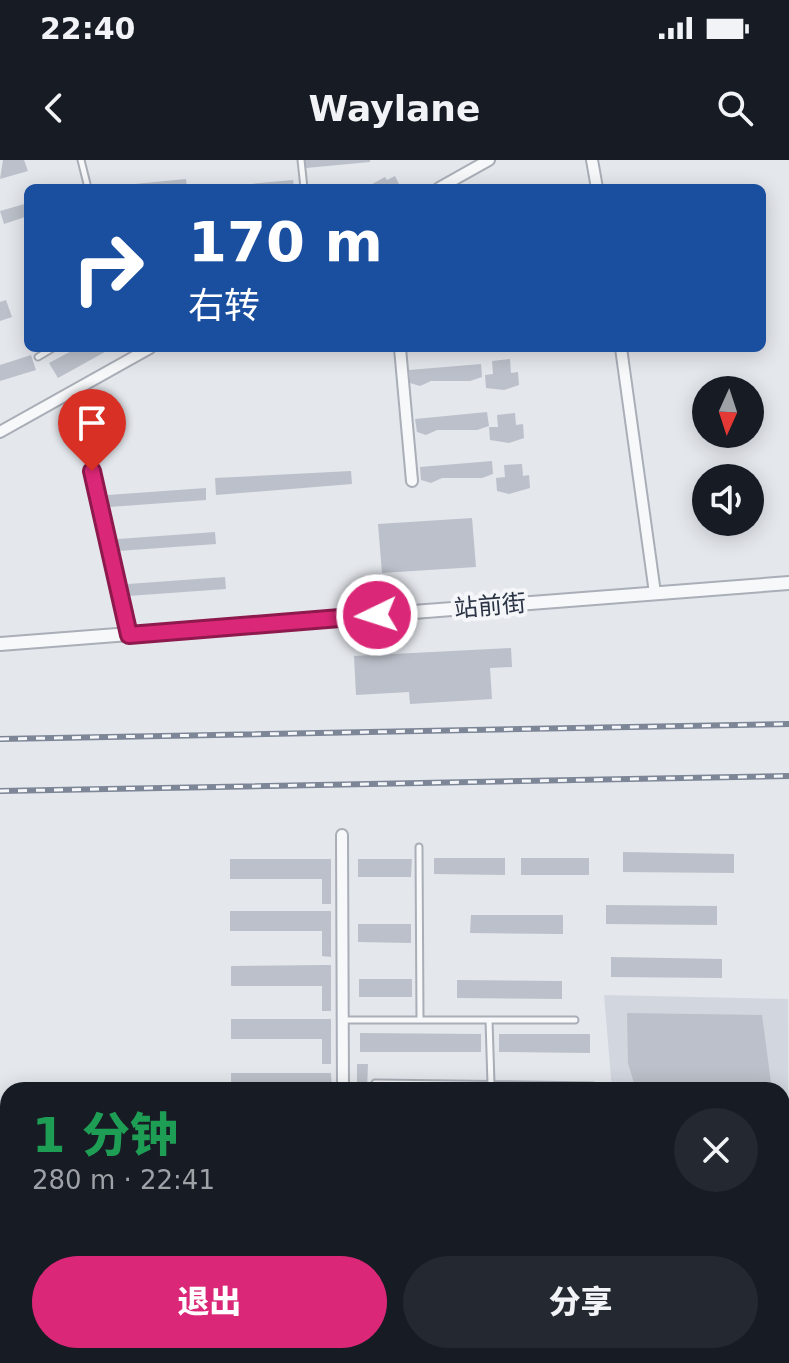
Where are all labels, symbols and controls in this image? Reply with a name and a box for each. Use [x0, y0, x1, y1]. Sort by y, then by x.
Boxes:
text: 22:40 [40, 11, 136, 46]
icon: back [32, 86, 76, 130]
icon: search [713, 86, 757, 130]
text: Waylane [309, 88, 480, 129]
text: 170 m [188, 209, 383, 274]
icon: right [56, 216, 160, 320]
text: 右转 [188, 285, 260, 326]
north arrow [692, 376, 764, 448]
map controls [692, 376, 764, 536]
pin [58, 389, 126, 471]
icon: arrive [70, 401, 114, 445]
button: sound [692, 464, 764, 536]
position arrow [335, 573, 419, 657]
street label: 站前街 [453, 589, 527, 623]
text: 1 分钟 [32, 1107, 178, 1163]
button: close [674, 1108, 758, 1192]
text: 280 m · 22:41 [32, 1165, 215, 1195]
button: 退出 [32, 1256, 387, 1348]
button: 分享 [403, 1256, 758, 1348]

